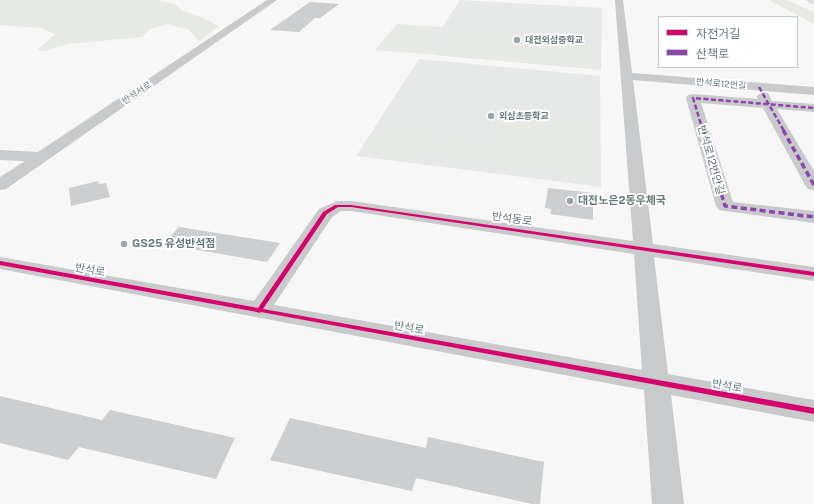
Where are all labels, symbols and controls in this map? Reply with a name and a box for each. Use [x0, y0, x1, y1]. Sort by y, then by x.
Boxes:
legend [658, 16, 798, 68]
text: 자전거길 [696, 27, 740, 41]
marker: 대전외삼중학교 [512, 35, 522, 45]
place label: 대전외삼중학교 [525, 35, 583, 45]
text: 산책로 [696, 47, 729, 61]
street label: 반석로12번길 [695, 76, 747, 92]
street label: 반석서로 [120, 79, 154, 107]
marker: 외삼초등학교 [486, 111, 496, 121]
place label: 외삼초등학교 [499, 111, 549, 121]
street label: 반석로12번안길 [695, 124, 727, 196]
place label: 대전노은2동우체국 [578, 194, 666, 208]
marker: 대전노은2동우체국 [565, 196, 575, 206]
street label: 반석동로 [491, 210, 533, 228]
place label: GS25 유성반석점 [132, 237, 215, 251]
marker: GS25 유성반석점 [119, 239, 129, 249]
street label: 반석로 [74, 261, 106, 279]
street label: 반석로 [393, 319, 425, 337]
street label: 반석로 [711, 377, 743, 395]

